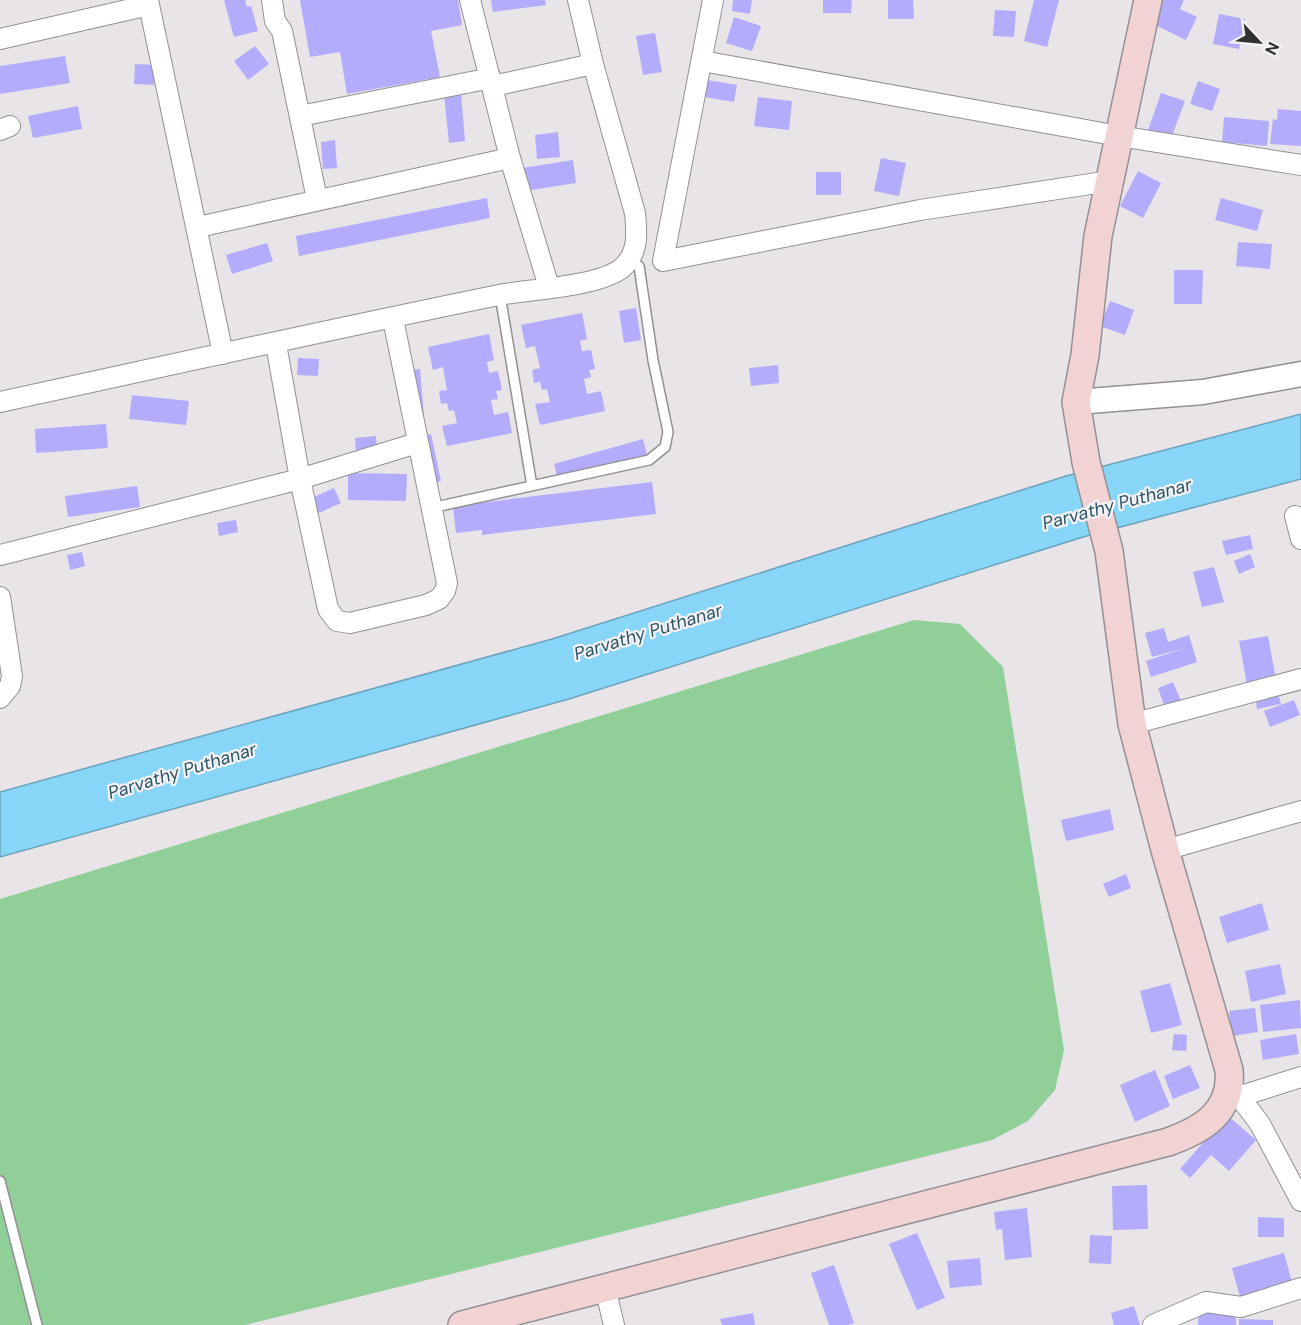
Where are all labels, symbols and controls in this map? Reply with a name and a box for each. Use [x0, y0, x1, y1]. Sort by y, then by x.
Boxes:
north arrow [1229, 12, 1289, 72]
text: N [1260, 39, 1284, 58]
water label: Parvathy Puthanar [1040, 472, 1196, 535]
water label: Parvathy Puthanar [571, 598, 726, 666]
water label: Parvathy Puthanar [105, 737, 260, 805]

